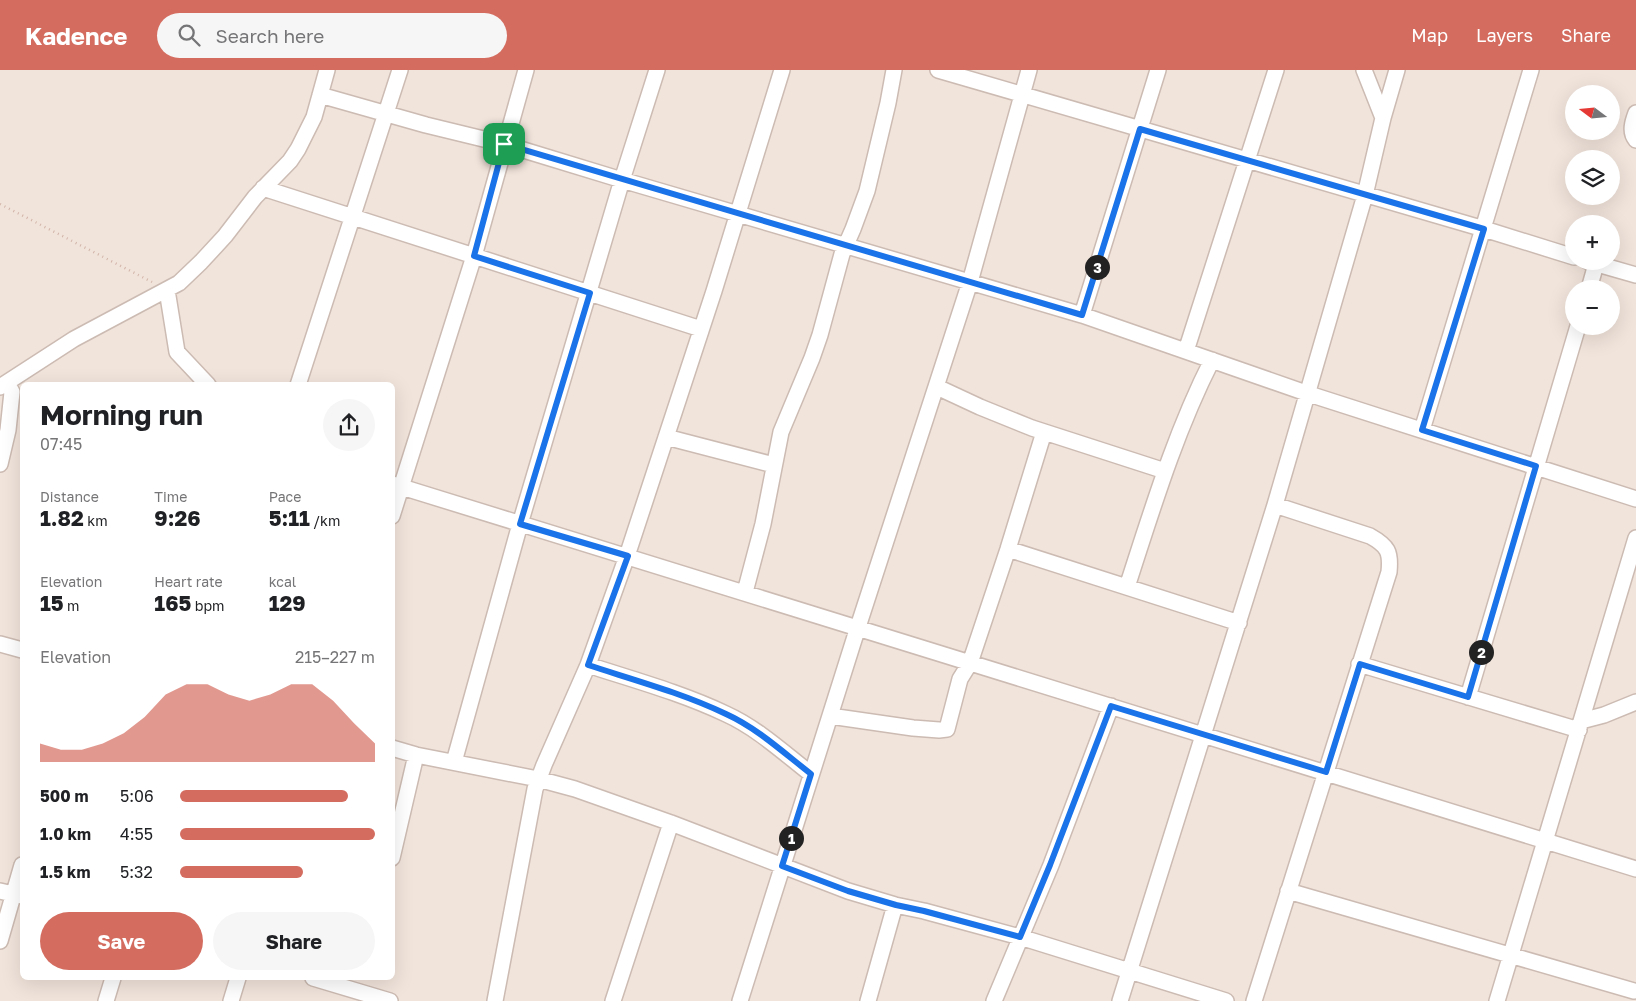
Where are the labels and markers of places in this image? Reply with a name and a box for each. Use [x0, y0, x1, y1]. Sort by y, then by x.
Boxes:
pin [483, 123, 525, 165]
pin: 3 [1084, 254, 1110, 280]
pin: 2 [1468, 640, 1494, 664]
pin: 1 [778, 826, 804, 850]

